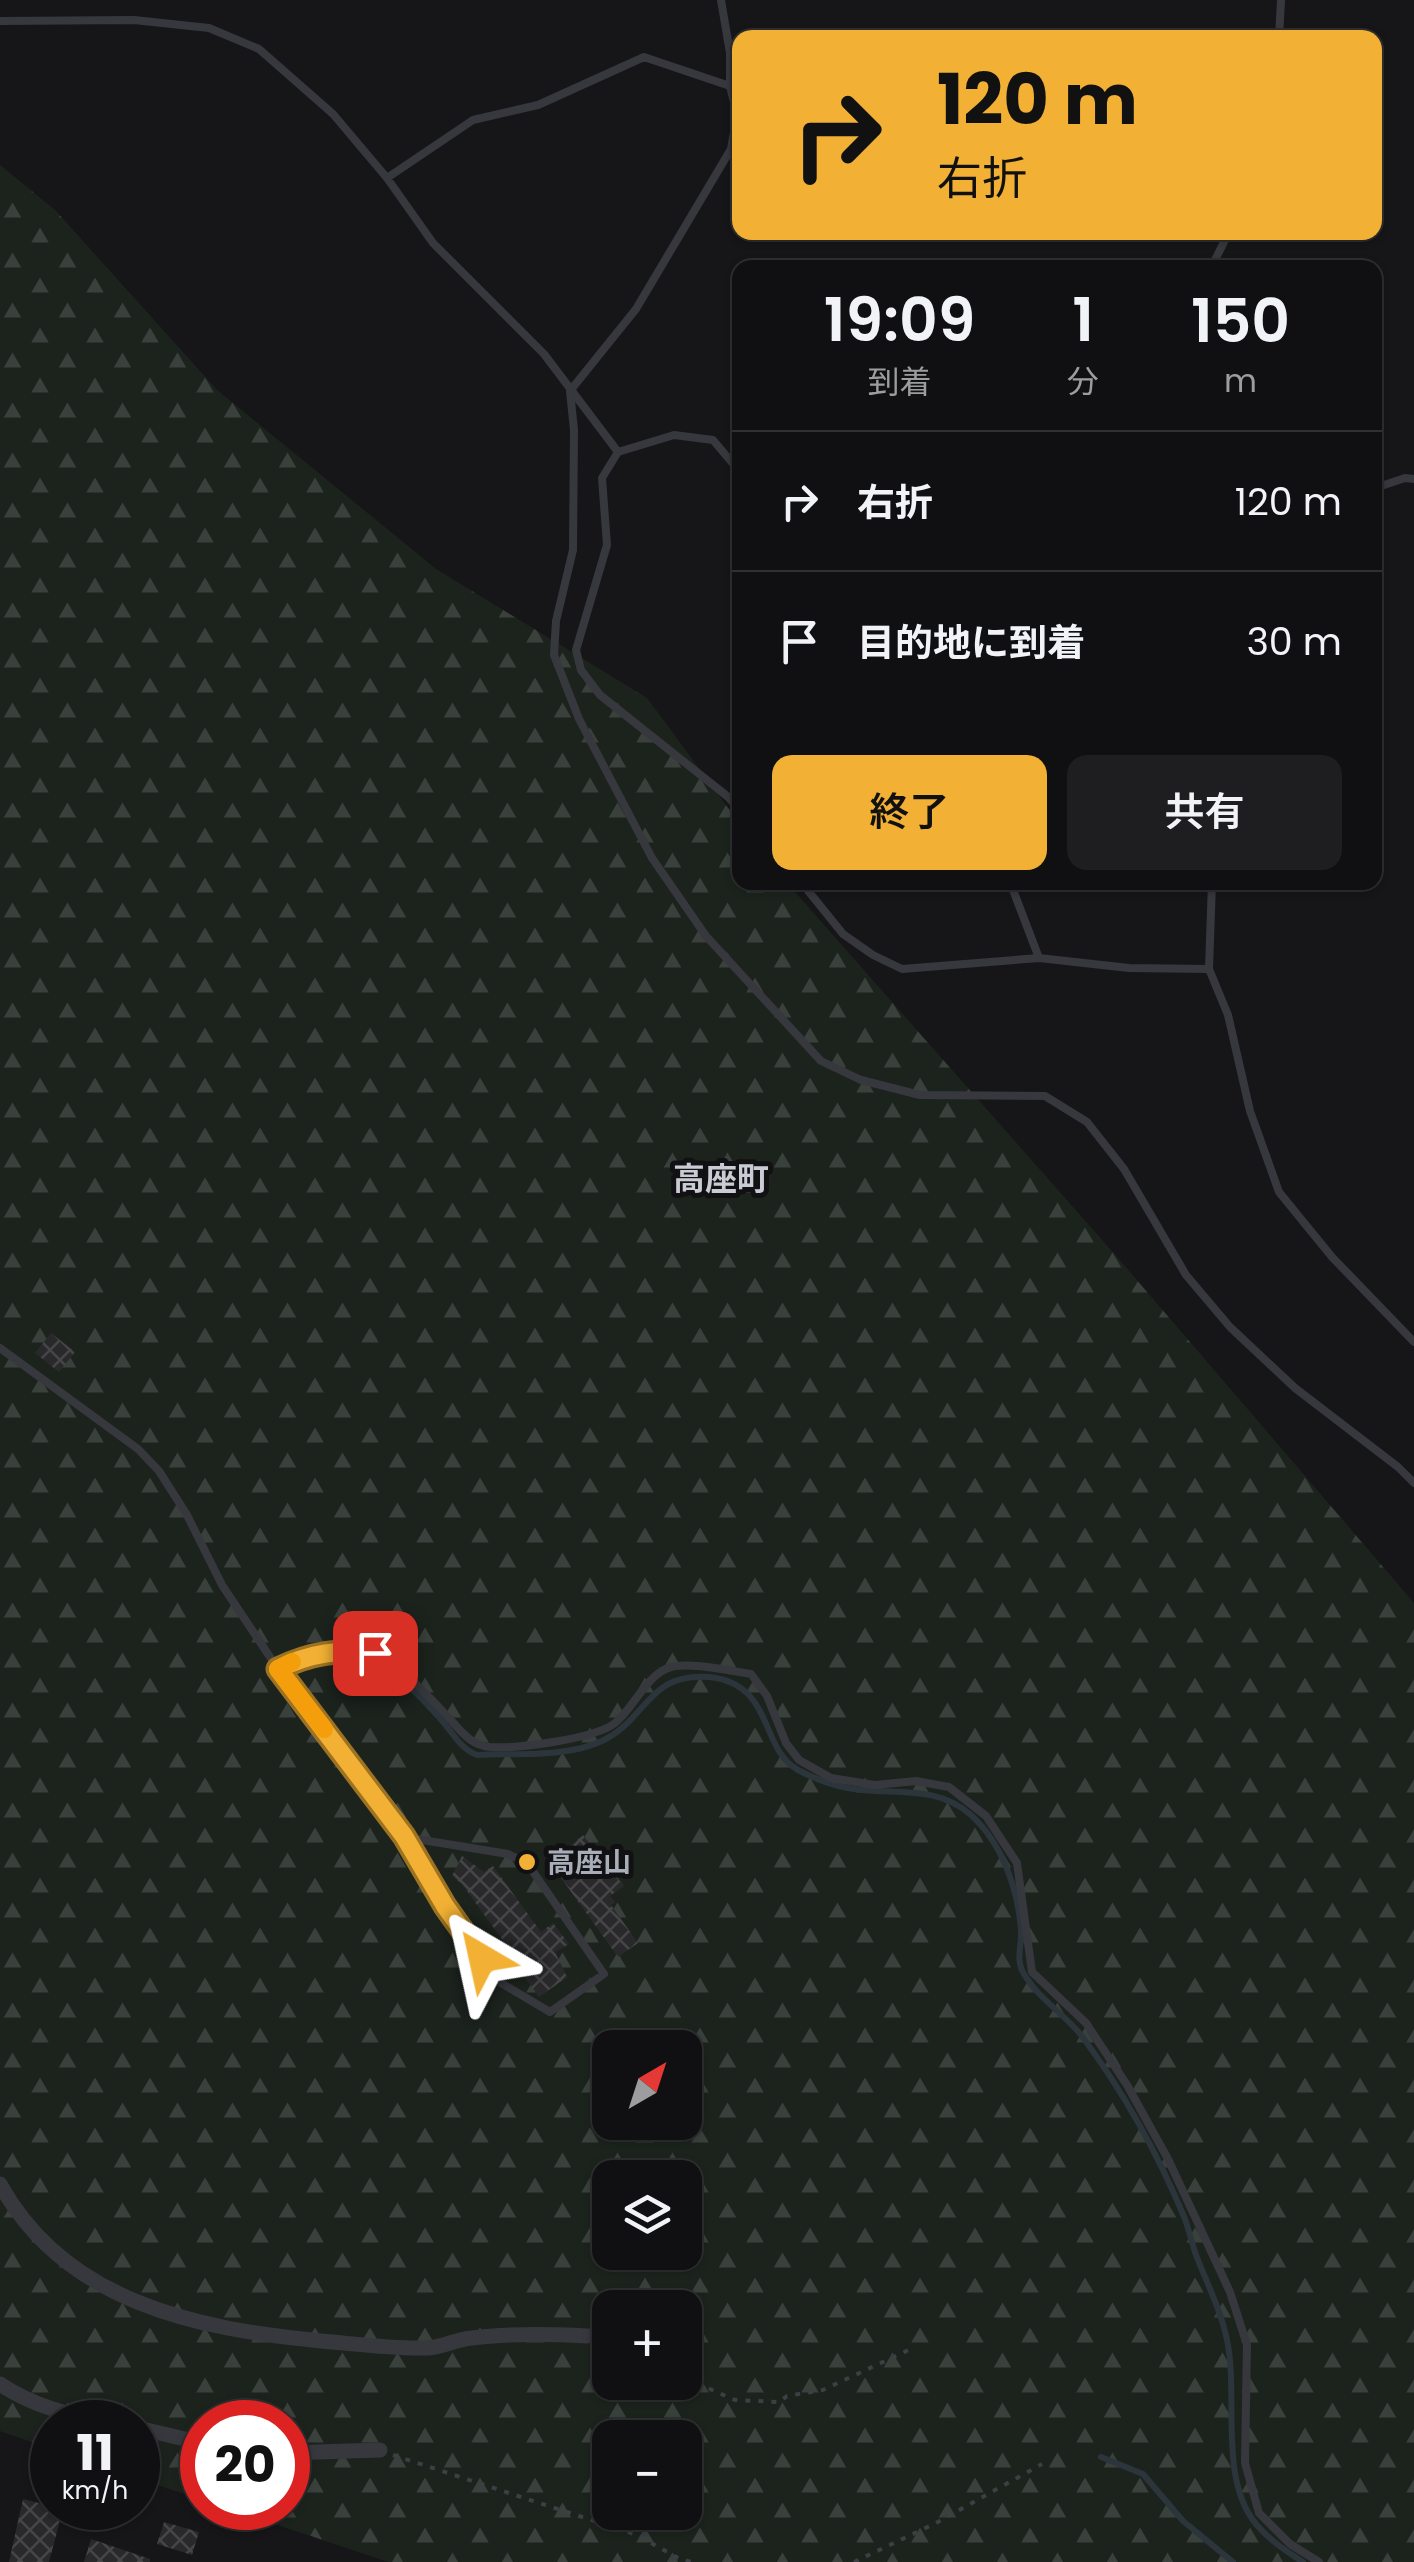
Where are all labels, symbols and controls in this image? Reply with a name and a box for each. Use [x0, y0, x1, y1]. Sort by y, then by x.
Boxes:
text: 120 m [937, 50, 1138, 149]
icon: right [772, 70, 902, 200]
text: 右折 [937, 147, 1027, 210]
text: 19:09 [824, 278, 975, 362]
text: 1 [1072, 278, 1094, 362]
text: 150 [1191, 279, 1290, 363]
text: m [1224, 358, 1257, 403]
text: 到着 [868, 359, 932, 404]
text: 分 [1067, 359, 1099, 404]
icon: right [772, 474, 827, 529]
text: 120 m [1235, 475, 1342, 528]
text: 右折 [857, 476, 933, 529]
icon: arrive [772, 614, 827, 669]
text: 30 m [1246, 615, 1342, 668]
text: 目的地に到着 [857, 616, 1085, 669]
button: 終了 [772, 755, 1047, 870]
button: 共有 [1067, 755, 1342, 870]
district label: 高座町 [673, 1156, 769, 1201]
pin [333, 1611, 418, 1696]
icon: arrive [348, 1626, 403, 1681]
place label: 高座山 [547, 1843, 631, 1882]
marker: 高座山 [516, 1851, 538, 1873]
position arrow [430, 1906, 534, 2010]
north arrow [592, 2030, 702, 2140]
map controls [592, 2030, 702, 2530]
button: layers [592, 2160, 702, 2270]
button: + [592, 2290, 702, 2400]
speed limit sign: 20 [180, 2400, 310, 2530]
text: 11 [76, 2417, 114, 2488]
button: − [592, 2420, 702, 2530]
text: km/h [62, 2473, 128, 2508]

